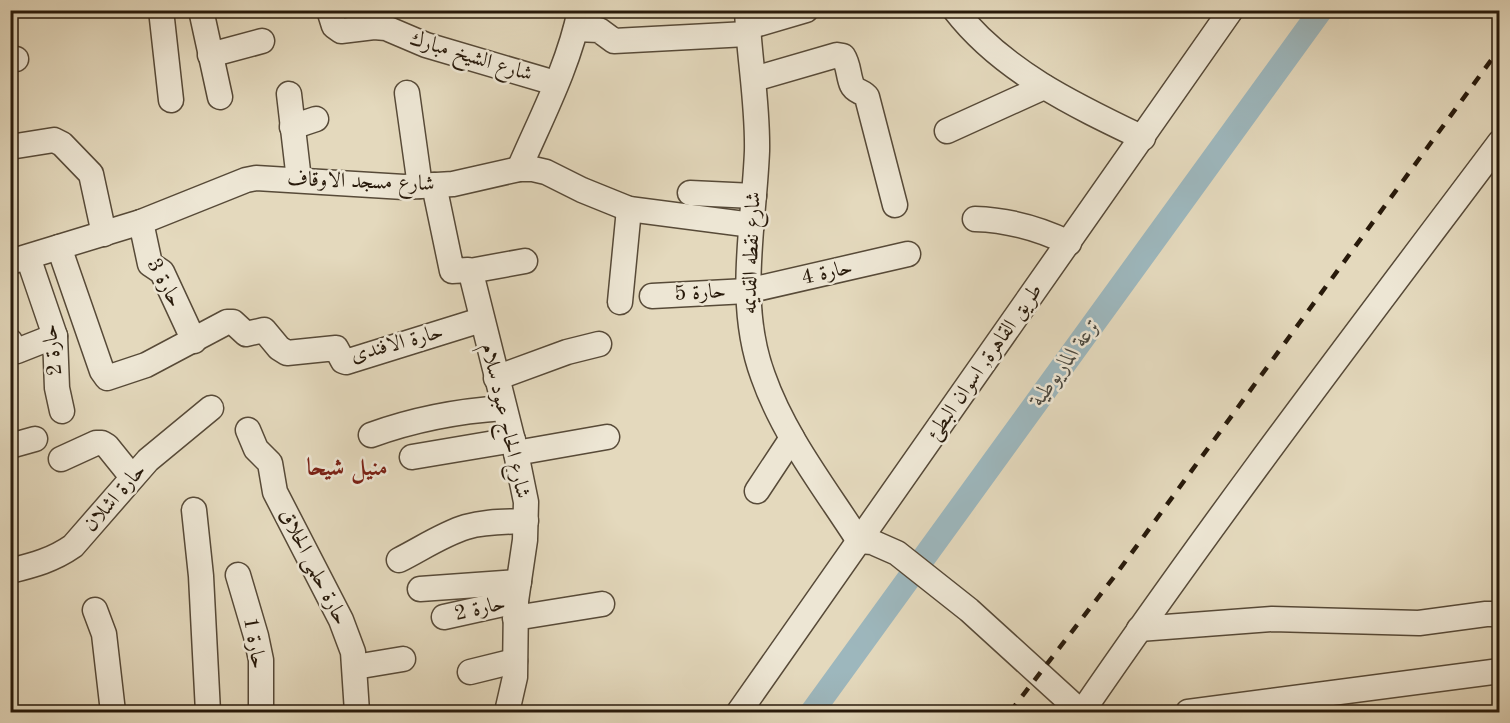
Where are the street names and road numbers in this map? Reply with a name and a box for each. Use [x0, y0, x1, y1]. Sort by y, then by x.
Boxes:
street label: شارع الشيخ مبارك [405, 27, 535, 92]
street label: شارع مسجد الاوقاف [287, 169, 435, 201]
street label: شارع نقطه القديمه [739, 191, 771, 315]
street label: حارة 3 [142, 255, 186, 311]
street label: حارة 4 [799, 257, 855, 289]
street label: طريق القاهرة, اسوان البطئ [923, 280, 1048, 445]
street label: حارة 5 [674, 281, 726, 305]
street label: حارة الافندى [348, 322, 446, 366]
street label: حارة 2 [39, 323, 67, 377]
street label: شارع الحاج عبود سلام [470, 341, 533, 502]
street label: حارة اشلان [80, 460, 150, 536]
street label: حارة حلمى الحلاق [273, 506, 351, 629]
street label: حارة 2 [452, 593, 508, 625]
street label: حارة 1 [239, 616, 269, 670]

